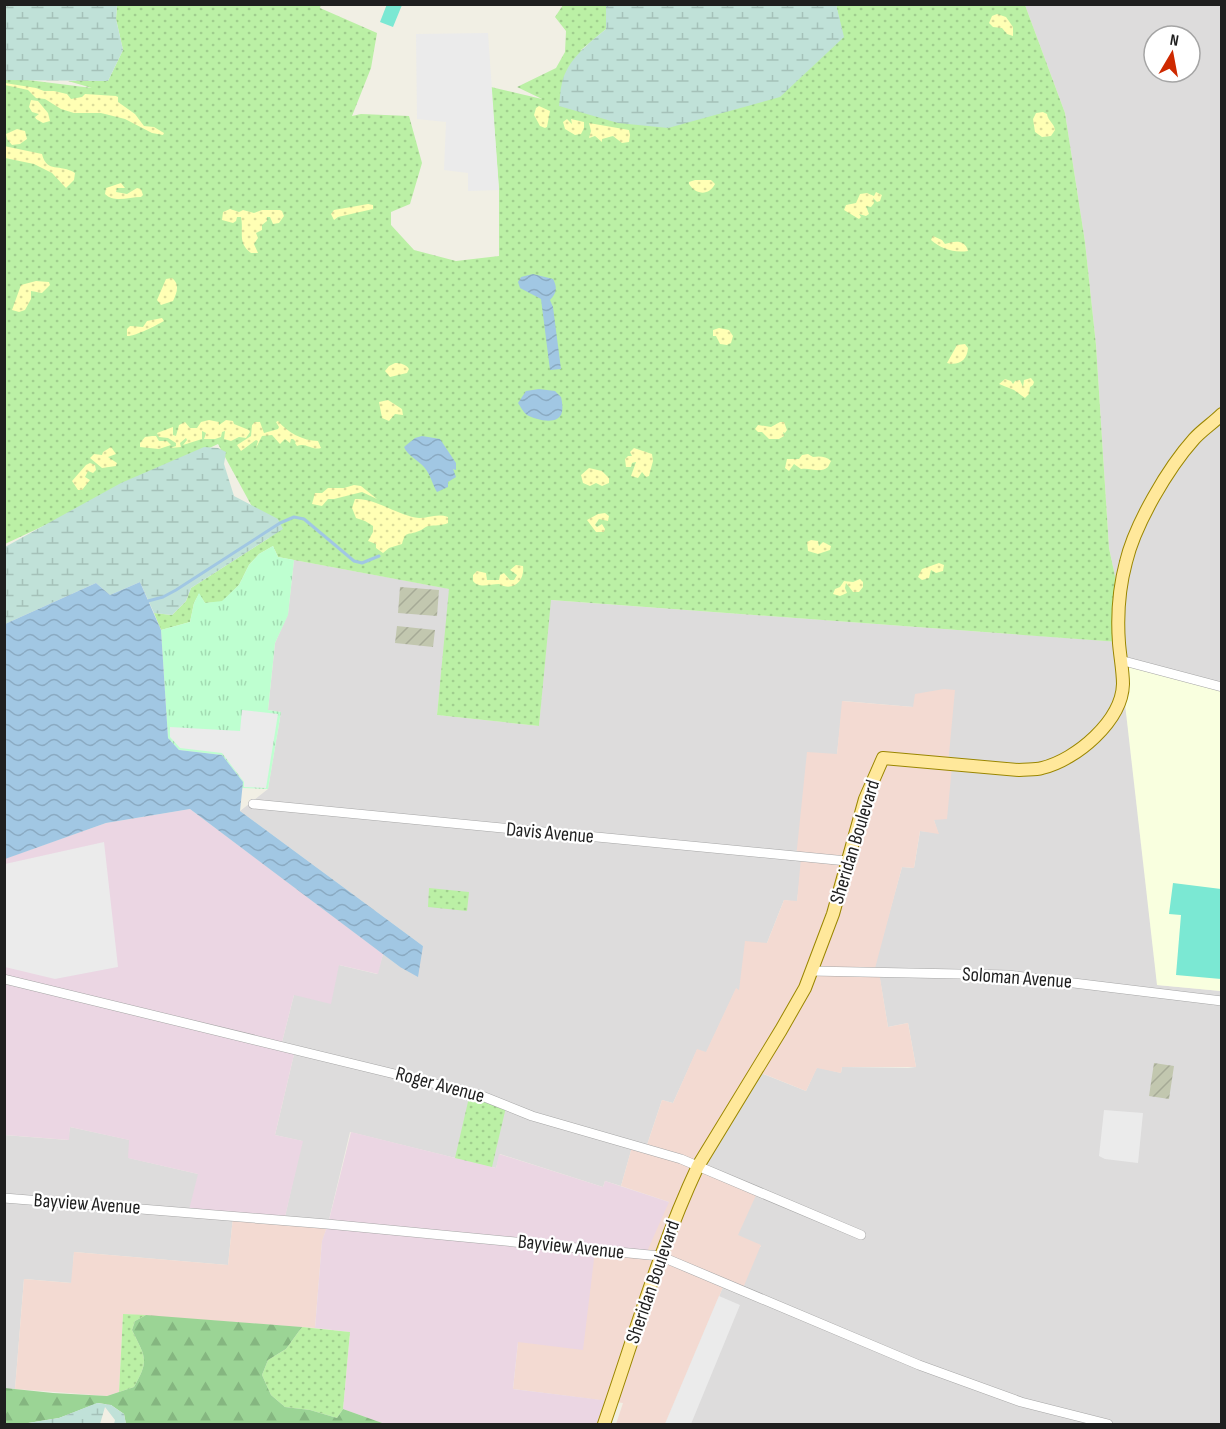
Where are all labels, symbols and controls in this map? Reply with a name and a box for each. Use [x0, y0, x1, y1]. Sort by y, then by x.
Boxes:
north arrow [1142, 24, 1202, 84]
text: N [1168, 31, 1180, 51]
street label: Sheridan Boulevard [825, 777, 885, 907]
street label: Davis Avenue [505, 817, 595, 849]
street label: Soloman Avenue [961, 962, 1073, 994]
street label: Roger Avenue [393, 1062, 487, 1108]
street label: Bayview Avenue [33, 1188, 141, 1220]
street label: Sheridan Boulevard [621, 1217, 685, 1347]
street label: Bayview Avenue [517, 1229, 625, 1265]

